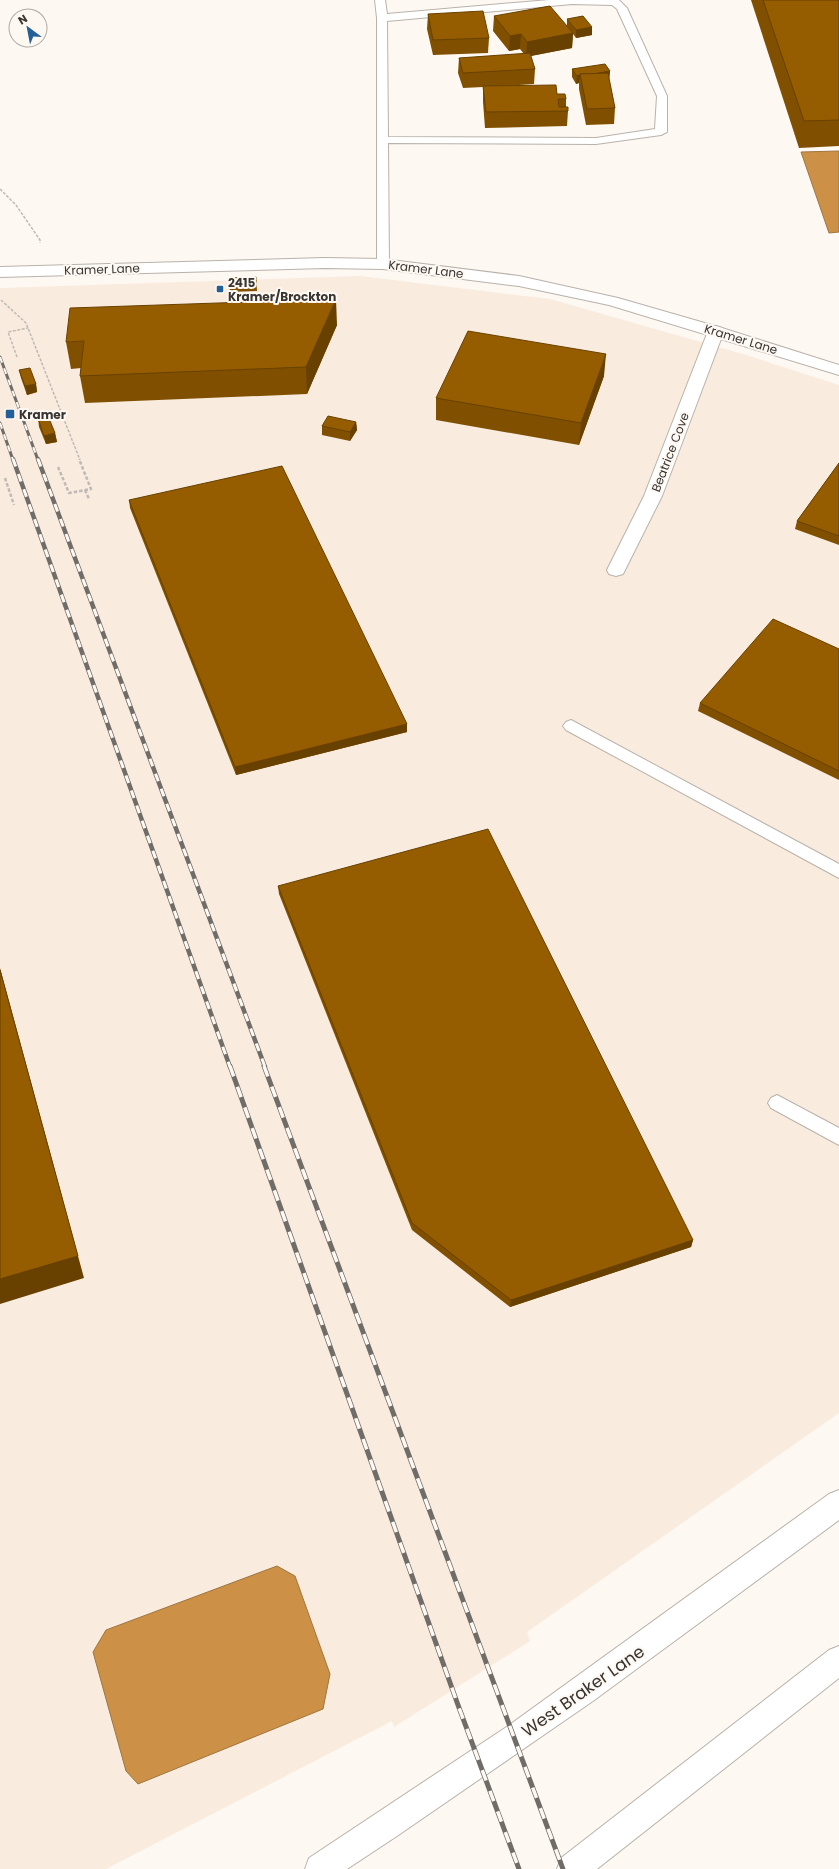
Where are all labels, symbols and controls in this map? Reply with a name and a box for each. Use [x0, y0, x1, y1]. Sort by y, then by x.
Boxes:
north arrow [8, 8, 48, 48]
text: N [15, 11, 30, 28]
street label: Kramer Lane [387, 256, 465, 282]
street label: Kramer Lane [64, 259, 140, 279]
place label: 2415 Kramer/Brockton [228, 274, 336, 305]
marker: 2415 Kramer/Brockton [215, 284, 225, 294]
street label: Kramer Lane [702, 320, 780, 358]
place label: Kramer [19, 406, 66, 423]
marker: Kramer [4, 408, 16, 420]
street label: Beatrice Cove [647, 410, 693, 494]
street label: West Braker Lane [517, 1639, 649, 1743]

